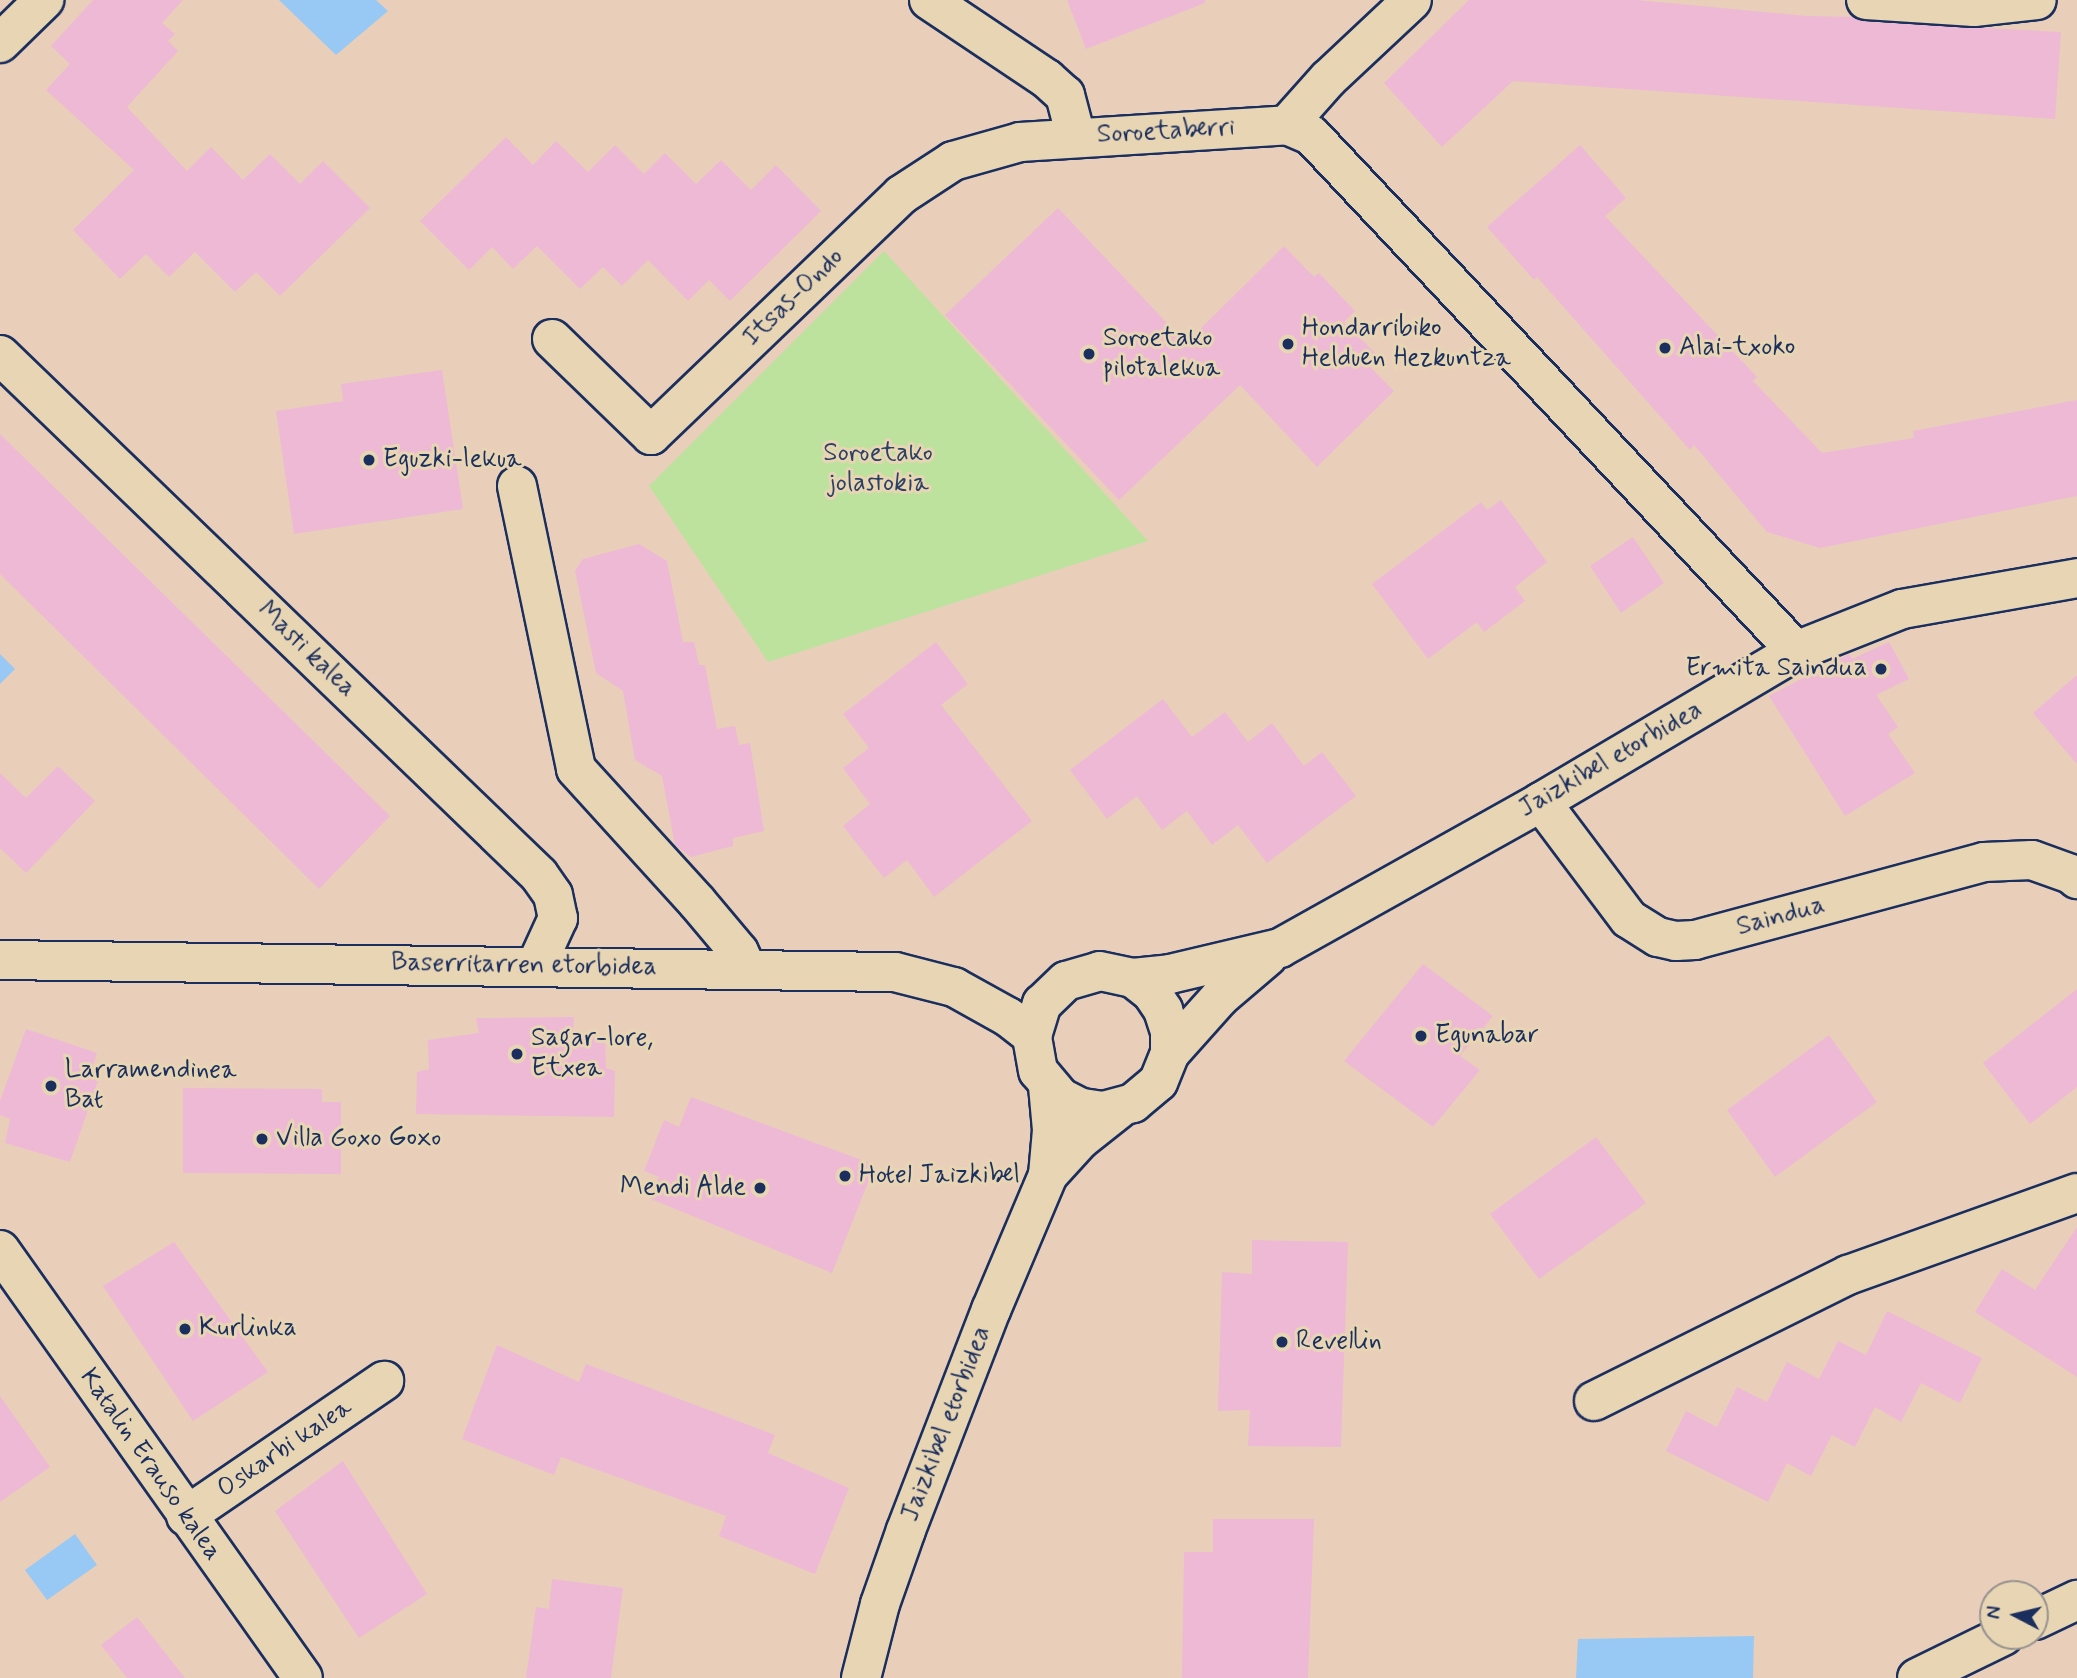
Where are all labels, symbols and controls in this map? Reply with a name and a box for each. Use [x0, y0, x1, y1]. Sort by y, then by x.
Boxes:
street label: Soroetaberri [1096, 113, 1236, 151]
street label: Itsas-Ondo [737, 242, 851, 354]
place label: Hondarribiko Helduen Hezkuntza [1302, 313, 1510, 374]
place label: Soroetako pilotalekua [1103, 323, 1220, 384]
place label: Alai-txoko [1679, 332, 1795, 364]
marker: Hondarribiko Helduen Hezkuntza [1280, 336, 1296, 352]
marker: Alai-txoko [1657, 340, 1673, 356]
marker: Soroetako pilotalekua [1081, 346, 1097, 362]
park label: Soroetako jolastokia [823, 438, 933, 500]
place label: Eguzki-lekua [383, 444, 522, 476]
marker: Eguzki-lekua [361, 452, 377, 468]
street label: Masti kalea [249, 594, 363, 706]
place label: Ermita Saindua [1685, 653, 1867, 685]
marker: Ermita Saindua [1873, 661, 1889, 677]
street label: Jaizkibel etorbidea [1512, 694, 1710, 826]
street label: Saindua [1733, 890, 1829, 944]
street label: Baserritarren etorbidea [391, 948, 657, 984]
place label: Egunabar [1435, 1020, 1539, 1052]
place label: Sagar-lore, Etxea [531, 1023, 653, 1084]
marker: Egunabar [1413, 1028, 1429, 1044]
marker: Sagar-lore, Etxea [509, 1046, 525, 1062]
place label: Larramendinea Bat [65, 1055, 237, 1116]
marker: Larramendinea Bat [43, 1078, 59, 1094]
place label: Villa Goxo Goxo [276, 1123, 441, 1155]
marker: Villa Goxo Goxo [254, 1131, 270, 1147]
place label: Hotel Jaizkibel [859, 1160, 1018, 1192]
marker: Hotel Jaizkibel [837, 1168, 853, 1184]
place label: Mendi Alde [621, 1172, 746, 1204]
marker: Mendi Alde [752, 1180, 768, 1196]
place label: Kurlinka [199, 1313, 297, 1345]
street label: Jaizkibel etorbidea [895, 1320, 999, 1528]
marker: Kurlinka [177, 1321, 193, 1337]
place label: Revellin [1296, 1326, 1382, 1358]
marker: Revellin [1274, 1334, 1290, 1350]
street label: Katalin Erauso kalea [71, 1361, 229, 1569]
street label: Oskarbi kalea [212, 1393, 358, 1505]
north arrow [1979, 1580, 2049, 1650]
text: N [1981, 1605, 2008, 1620]

